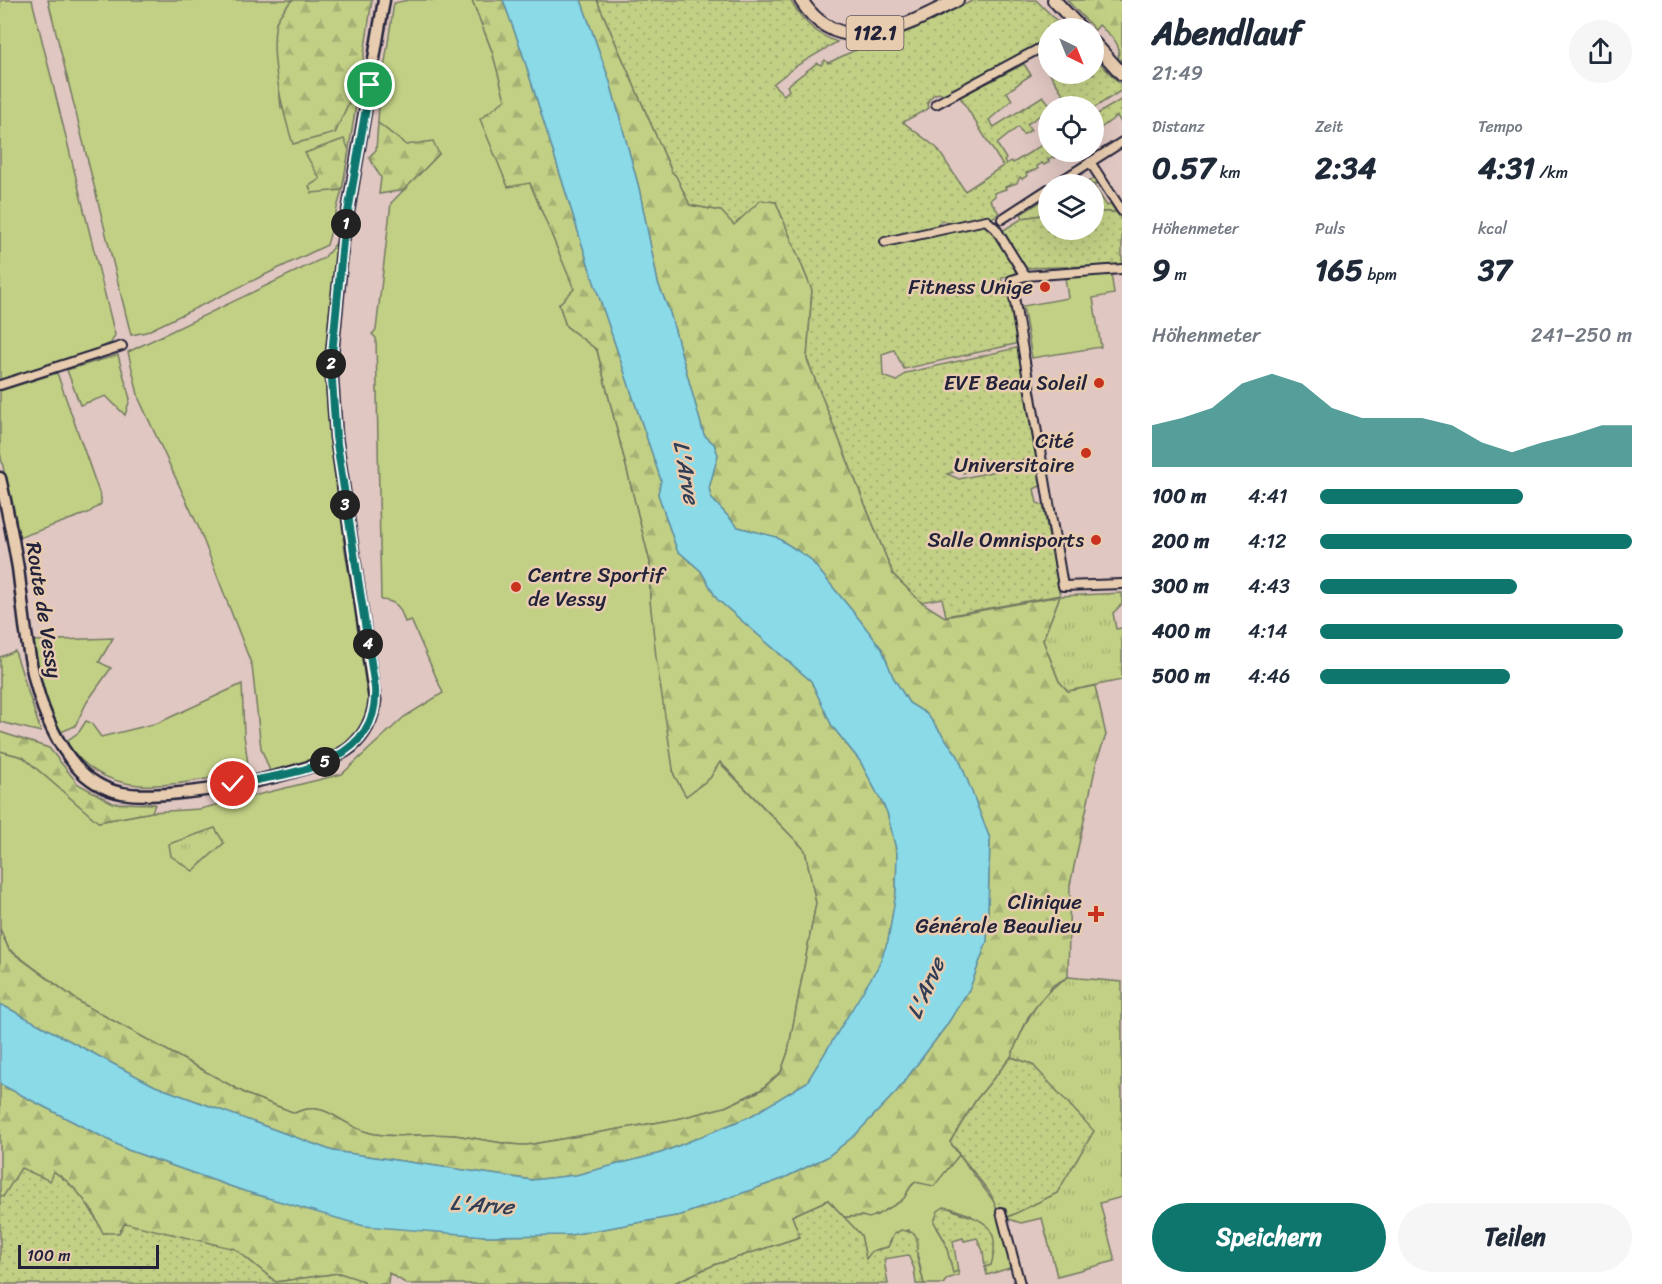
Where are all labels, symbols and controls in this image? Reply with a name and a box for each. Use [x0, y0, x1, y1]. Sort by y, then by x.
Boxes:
text: Abendlauf [1152, 4, 1302, 62]
road number: 112.1 [846, 16, 904, 50]
north arrow [1038, 18, 1104, 84]
map controls [1038, 18, 1104, 240]
button: share [1569, 20, 1632, 83]
text: 21:49 [1152, 56, 1203, 91]
pin [344, 59, 395, 110]
icon: arrive [353, 68, 386, 101]
button: locate [1038, 96, 1104, 162]
text: Distanz [1152, 112, 1205, 141]
text: Zeit [1315, 112, 1343, 141]
text: Tempo [1478, 112, 1523, 141]
text: 0.57 [1152, 141, 1215, 195]
text: 2:34 [1315, 141, 1377, 195]
text: 4:31 [1478, 141, 1535, 195]
text: km [1215, 158, 1240, 187]
text: /km [1535, 158, 1568, 187]
button: layers [1038, 174, 1104, 240]
pin: 1 [331, 209, 361, 239]
text: 1 [343, 209, 349, 238]
text: Höhenmeter [1152, 214, 1238, 243]
text: Puls [1315, 214, 1345, 243]
text: kcal [1478, 214, 1507, 243]
text: 9 [1152, 243, 1170, 297]
text: 165 [1315, 243, 1363, 297]
text: 37 [1478, 243, 1512, 297]
text: m [1170, 260, 1187, 289]
text: bpm [1363, 260, 1397, 289]
place label: Fitness Unige [908, 268, 1033, 306]
marker: Fitness Unige [1038, 280, 1052, 294]
text: Höhenmeter [1152, 318, 1260, 353]
text: 241–250 m [1531, 318, 1632, 353]
pin: 2 [316, 349, 346, 379]
text: 2 [326, 349, 336, 378]
place label: EVE Beau Soleil [944, 364, 1088, 402]
marker: EVE Beau Soleil [1092, 376, 1106, 390]
place label: Cité Universitaire [954, 422, 1074, 484]
water label: L'Arve [662, 437, 712, 509]
marker: Cité Universitaire [1079, 446, 1093, 460]
text: 100 m [1152, 479, 1206, 514]
text: 4:41 [1248, 479, 1288, 514]
pin: 3 [330, 490, 360, 520]
text: 3 [341, 490, 349, 519]
place label: Salle Omnisports [927, 521, 1084, 559]
text: 200 m [1152, 524, 1209, 559]
text: 4:12 [1248, 524, 1287, 559]
marker: Salle Omnisports [1089, 533, 1103, 547]
street label: Route de Vessy [14, 539, 74, 681]
place label: Centre Sportif de Vessy [528, 556, 667, 618]
text: 300 m [1152, 569, 1209, 604]
text: 4:43 [1248, 569, 1290, 604]
marker: Centre Sportif de Vessy [509, 580, 523, 594]
text: 400 m [1152, 614, 1210, 649]
text: 4:14 [1248, 614, 1288, 649]
pin: 4 [353, 629, 383, 659]
text: 4 [363, 629, 373, 658]
text: 500 m [1152, 659, 1210, 694]
text: 4:46 [1248, 659, 1290, 694]
pin: 5 [310, 747, 340, 777]
text: 5 [320, 747, 330, 776]
pin [207, 758, 258, 809]
icon: check [216, 767, 249, 800]
place label: Clinique Générale Beaulieu [916, 883, 1083, 945]
marker: Clinique Générale Beaulieu [1087, 905, 1105, 923]
water label: L'Arve [895, 949, 957, 1025]
water label: L'Arve [449, 1183, 518, 1226]
button: Speichern [1152, 1203, 1386, 1272]
button: Teilen [1398, 1203, 1632, 1272]
text: 100 m [27, 1241, 71, 1270]
scale bar [18, 1242, 159, 1270]

